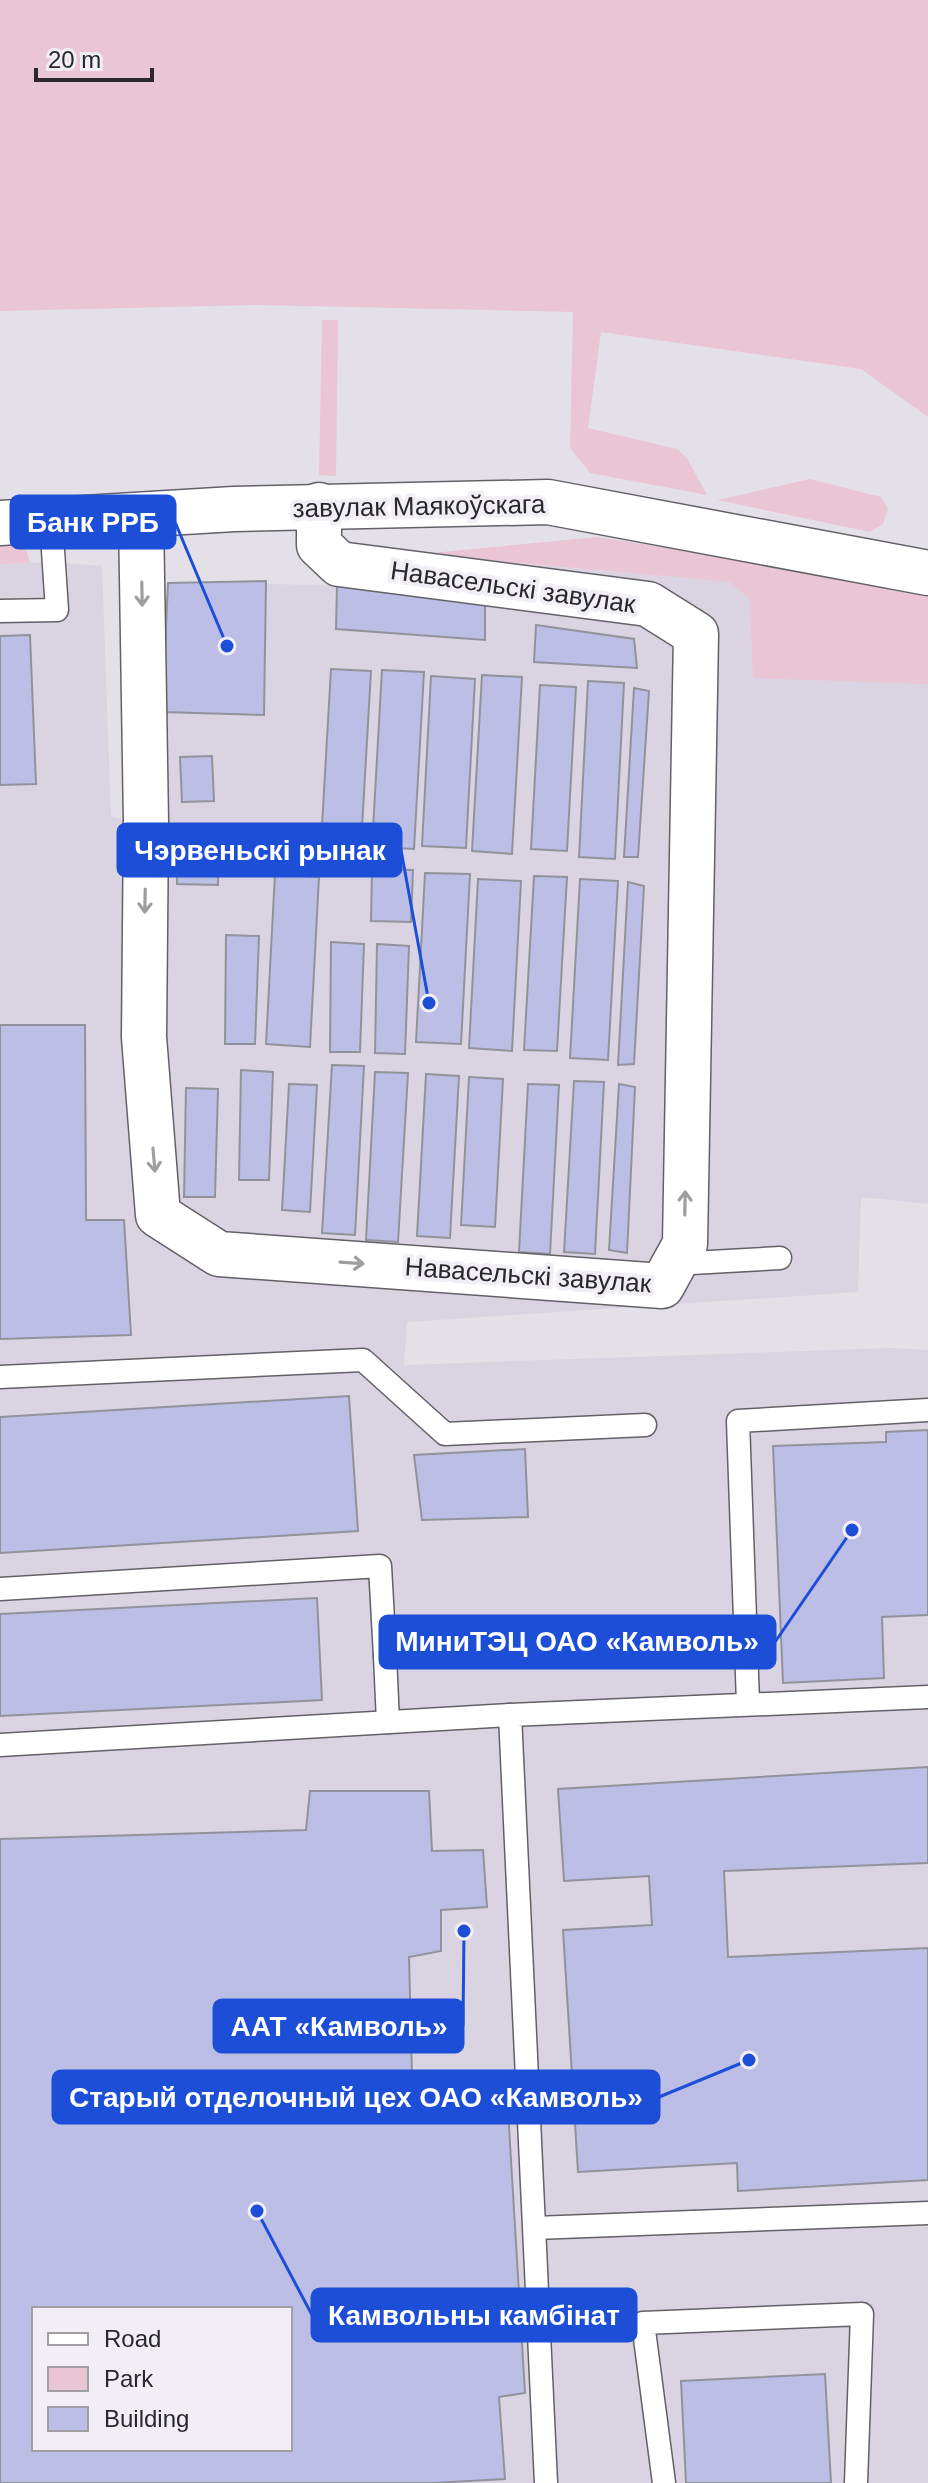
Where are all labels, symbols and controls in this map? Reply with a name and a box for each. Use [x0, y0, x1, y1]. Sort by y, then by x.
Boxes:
scale bar [36, 32, 152, 82]
text: 20 m [48, 46, 101, 73]
street label: завулак Маякоўскага [292, 489, 546, 523]
callout: Банк РРБ [11, 496, 175, 548]
text: Банк РРБ [27, 507, 159, 538]
street label: Навасельскі завулак [389, 555, 638, 619]
one-way arrow [135, 580, 150, 607]
callout: Чэрвеньскі рынак [118, 824, 401, 876]
text: Чэрвеньскі рынак [134, 835, 387, 866]
one-way arrow [137, 887, 153, 914]
one-way arrow [147, 1146, 162, 1173]
one-way arrow [678, 1190, 693, 1217]
street label: Навасельскі завулак [404, 1251, 653, 1299]
one-way arrow [338, 1256, 364, 1271]
callout: МиниТЭЦ ОАО «Камволь» [380, 1616, 775, 1668]
text: МиниТЭЦ ОАО «Камволь» [395, 1626, 759, 1657]
callout: ААТ «Камволь» [214, 2000, 463, 2052]
text: ААТ «Камволь» [230, 2011, 448, 2042]
callout: Старый отделочный цех ОАО «Камволь» [53, 2071, 659, 2123]
text: Старый отделочный цех ОАО «Камволь» [69, 2082, 643, 2113]
callout: Камвольны камбінат [312, 2289, 636, 2341]
text: Камвольны камбінат [328, 2300, 620, 2331]
legend [32, 2307, 292, 2451]
text: Road [104, 2325, 161, 2352]
text: Park [104, 2365, 154, 2392]
text: Building [104, 2405, 189, 2432]

